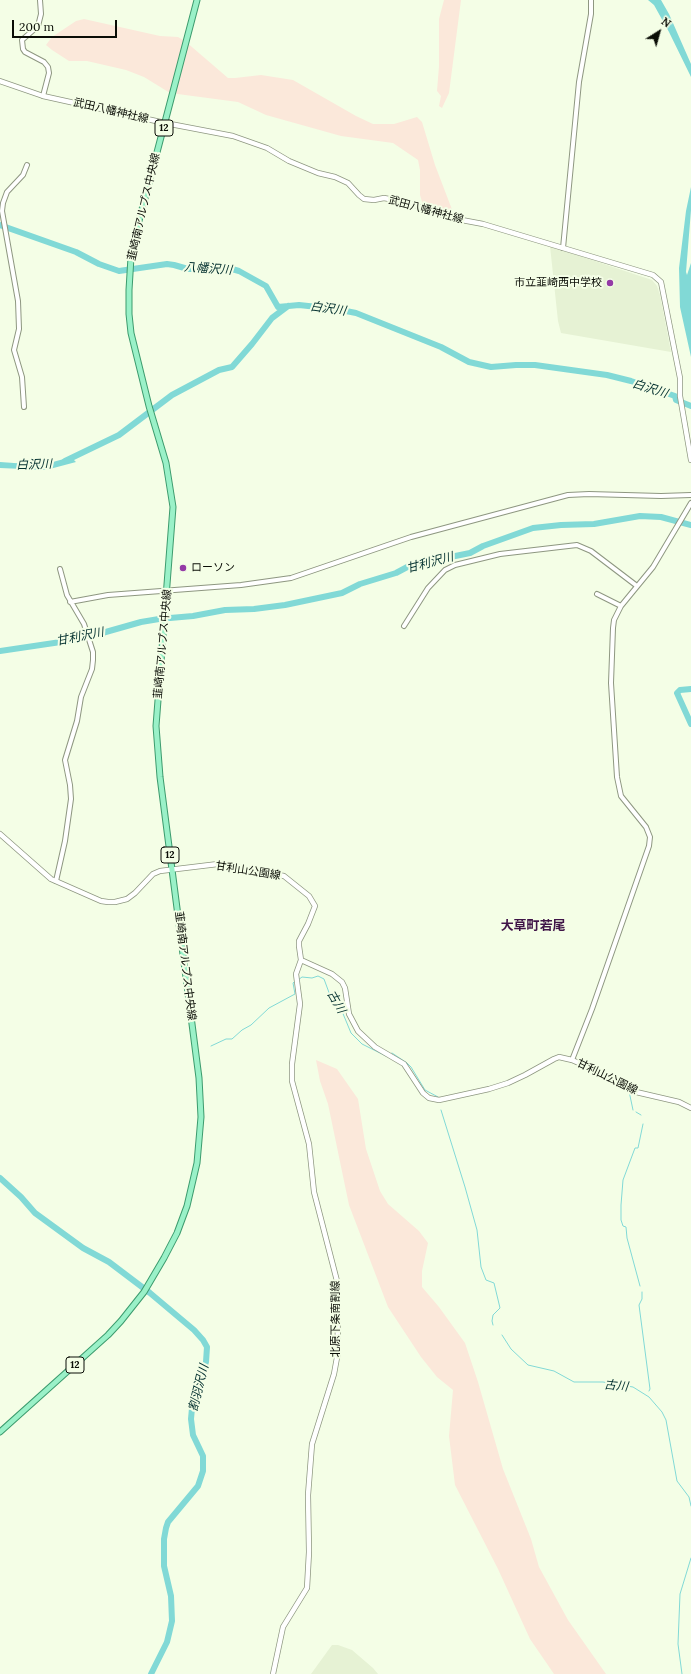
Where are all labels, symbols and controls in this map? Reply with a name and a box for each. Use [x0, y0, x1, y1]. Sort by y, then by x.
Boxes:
scale bar [14, 12, 119, 38]
north arrow [639, 12, 679, 52]
text: N [659, 14, 674, 31]
text: 200 m [19, 19, 54, 34]
street label: 武田八幡神社線 [72, 96, 150, 126]
road number: 12 [155, 120, 173, 136]
street label: 韮崎南アルプス中央線 [125, 152, 163, 262]
street label: 武田八幡神社線 [387, 194, 465, 226]
water label: 八幡沢川 [184, 260, 232, 278]
place label: 市立韮崎西中学校 [514, 276, 602, 290]
marker: 市立韮崎西中学校 [605, 278, 615, 288]
water label: 白沢川 [309, 299, 347, 319]
water label: 白沢川 [631, 377, 669, 401]
water label: 白沢川 [16, 457, 52, 473]
water label: 甘利沢川 [405, 550, 455, 576]
place label: ローソン [191, 561, 235, 575]
marker: ローソン [178, 563, 188, 573]
street label: 韮崎南アルプス中央線 [152, 589, 174, 699]
water label: 甘利沢川 [55, 625, 105, 649]
road number: 12 [161, 847, 179, 863]
street label: 甘利山公園線 [214, 859, 282, 883]
street label: 韮崎南アルプス中央線 [172, 911, 198, 1021]
district label: 大草町若尾 [501, 918, 565, 934]
water label: 古川 [324, 988, 348, 1016]
street label: 甘利山公園線 [574, 1057, 640, 1097]
street label: 北原下条南割線 [329, 1281, 343, 1357]
road number: 12 [66, 1357, 84, 1373]
water label: 割羽沢川 [186, 1363, 212, 1413]
water label: 古川 [603, 1378, 629, 1394]

